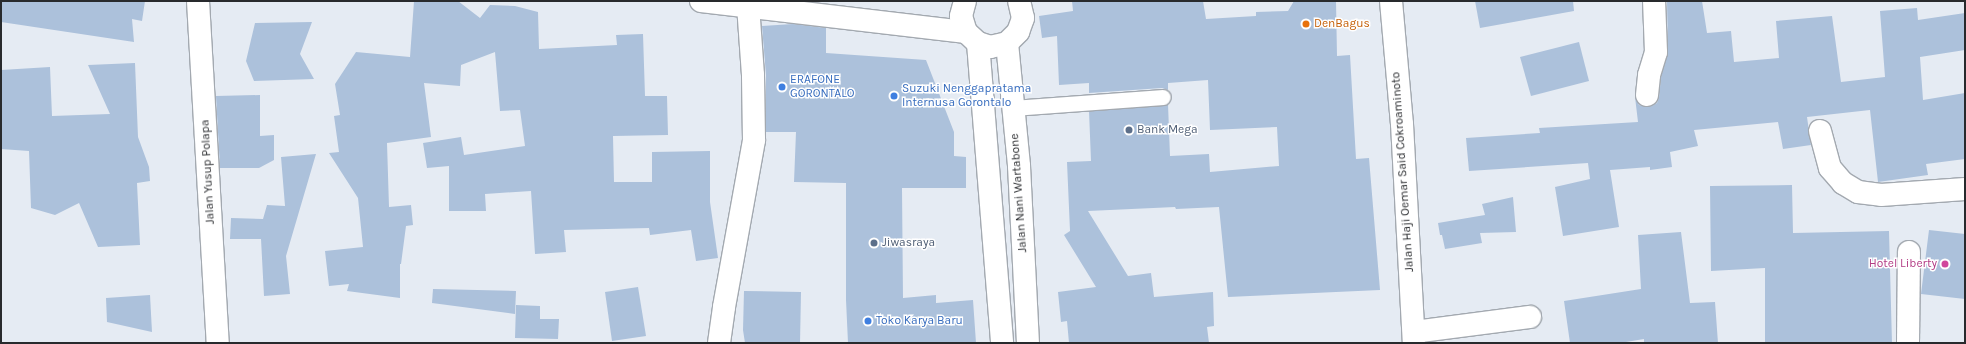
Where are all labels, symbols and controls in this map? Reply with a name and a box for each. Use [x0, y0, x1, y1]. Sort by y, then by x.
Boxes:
place label: DenBagus [1314, 17, 1370, 31]
marker: DenBagus [1301, 19, 1311, 29]
street label: Jalan Haji Oemar Said Cokroaminoto [1389, 71, 1417, 273]
place label: ERAFONE GORONTALO [790, 73, 855, 101]
marker: ERAFONE GORONTALO [777, 82, 787, 92]
place label: Suzuki Nenggapratama Internusa Gorontalo [902, 82, 1031, 110]
marker: Suzuki Nenggapratama Internusa Gorontalo [889, 91, 899, 101]
street label: Jalan Yusup Polapa [198, 119, 218, 225]
place label: Bank Mega [1137, 123, 1198, 137]
marker: Bank Mega [1124, 125, 1134, 135]
street label: Jalan Nani Wartabone [1008, 133, 1030, 253]
place label: Jiwasraya [882, 236, 935, 250]
marker: Jiwasraya [869, 238, 879, 248]
place label: Hotel Liberty [1869, 257, 1937, 271]
marker: Hotel Liberty [1940, 259, 1950, 269]
place label: Toko Karya Baru [876, 314, 963, 328]
marker: Toko Karya Baru [863, 316, 873, 326]

